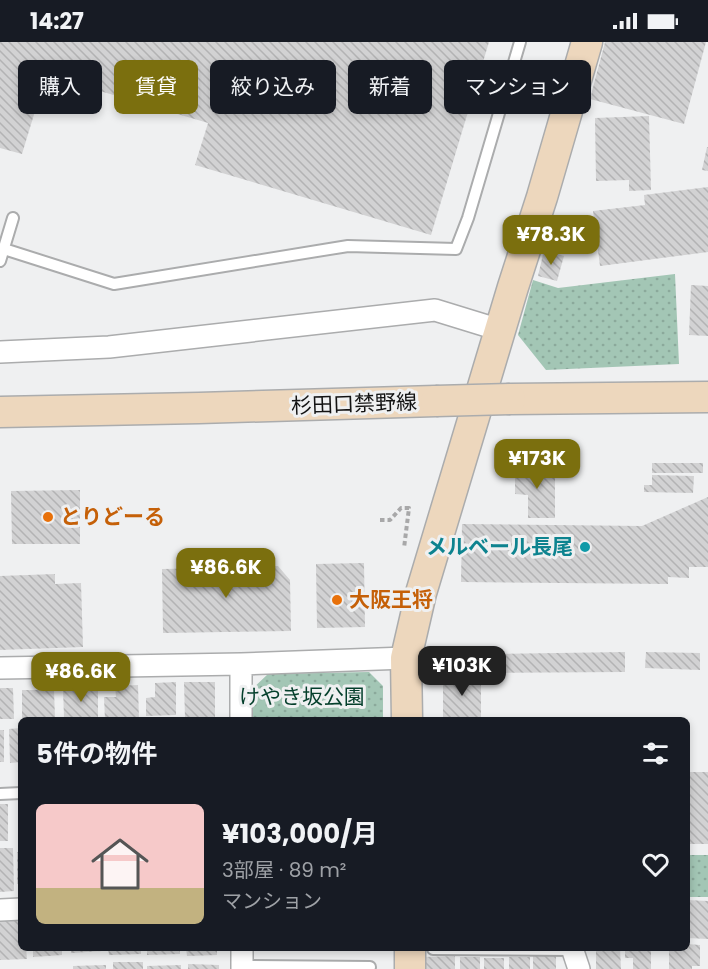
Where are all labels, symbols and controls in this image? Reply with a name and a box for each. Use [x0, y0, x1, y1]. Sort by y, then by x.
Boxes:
text: 14:27 [30, 6, 84, 37]
chip: 購入 [18, 60, 102, 114]
chip: 賃貸 [114, 60, 198, 114]
chip: 絞り込み [210, 60, 336, 114]
chip: 新着 [348, 60, 432, 114]
chip: マンション [444, 60, 591, 114]
pin: ¥78.3K [502, 215, 600, 266]
text: ¥78.3K [517, 220, 585, 248]
street label: 杉田口禁野線 [291, 387, 417, 420]
pin: ¥173K [495, 439, 579, 490]
text: ¥173K [508, 444, 566, 472]
place label: とりどーる [60, 502, 165, 531]
marker: とりどーる [41, 510, 55, 524]
place label: メルベール長尾 [426, 532, 573, 561]
marker: メルベール長尾 [578, 540, 592, 554]
pin: ¥86.6K [177, 548, 275, 599]
text: ¥86.6K [190, 553, 262, 581]
place label: 大阪王将 [349, 585, 433, 614]
marker: 大阪王将 [330, 593, 344, 607]
pin: ¥103K [420, 646, 504, 697]
text: ¥103K [432, 651, 492, 679]
pin: ¥86.6K [32, 652, 130, 703]
text: ¥86.6K [45, 657, 117, 685]
park label: けやき坂公園 [239, 682, 365, 711]
text: 5件の物件 [36, 736, 157, 772]
icon: filters [639, 737, 672, 770]
text: ¥103,000/月 [222, 816, 378, 852]
icon: home [84, 828, 156, 900]
icon: heart [639, 848, 672, 881]
text: 3部屋 · 89 m² [222, 856, 346, 884]
text: マンション [222, 887, 322, 915]

